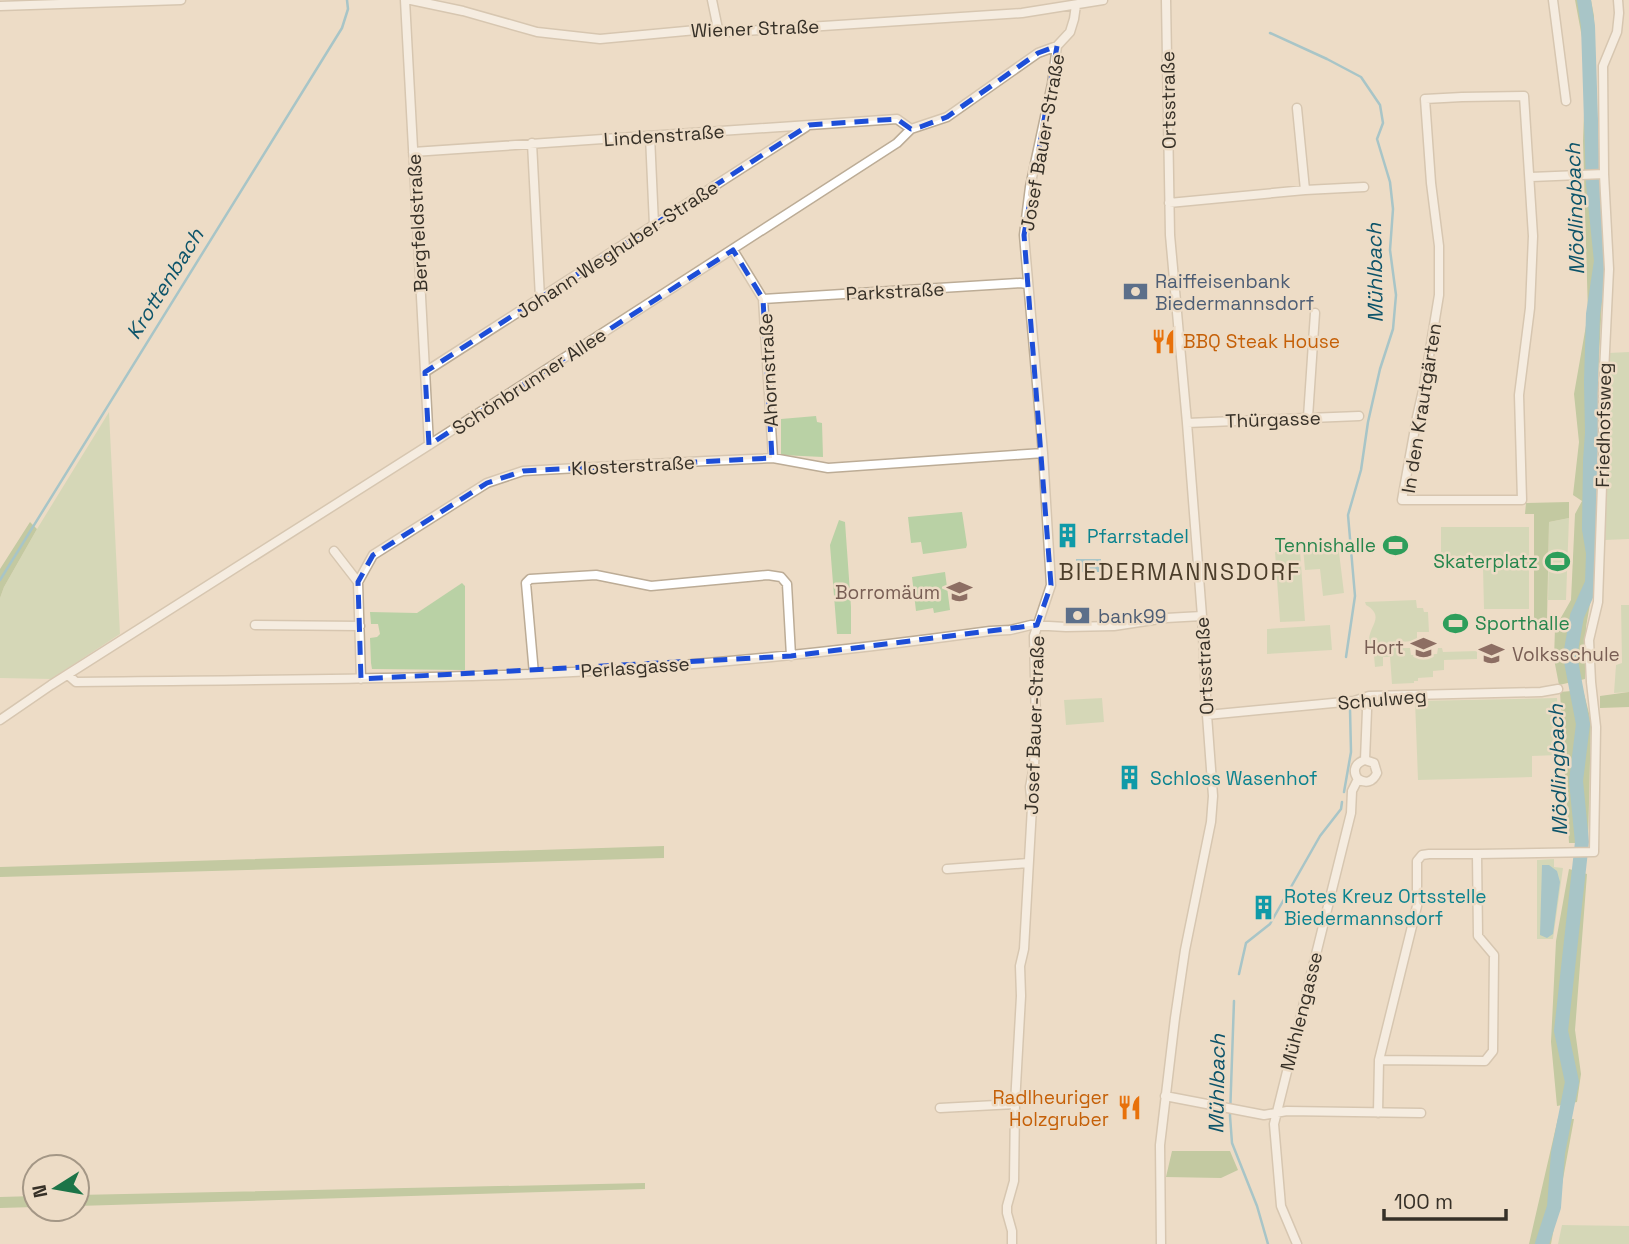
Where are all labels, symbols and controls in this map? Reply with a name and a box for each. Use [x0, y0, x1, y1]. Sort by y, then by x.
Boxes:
street label: Wiener Straße [690, 14, 820, 43]
street label: Josef Bauer-Straße [1015, 51, 1070, 233]
street label: Ortsstraße [1155, 51, 1182, 149]
street label: Lindenstraße [603, 119, 725, 152]
water label: Mödlingbach [1559, 141, 1590, 275]
street label: Bergfeldstraße [401, 153, 434, 293]
street label: Johann Weghuber-Straße [511, 175, 723, 324]
water label: Krottenbach [120, 222, 210, 344]
water label: Mühlbach [1360, 222, 1389, 323]
place label: Raiffeisenbank Biedermannsdorf [1155, 269, 1314, 316]
street label: Parkstraße [845, 276, 945, 307]
bank icon: Raiffeisenbank Biedermannsdorf [1121, 278, 1149, 306]
street label: Ahornstraße [753, 313, 784, 427]
street label: In den Krautgärten [1396, 321, 1447, 495]
street label: Schönbrunner Allee [447, 322, 611, 441]
restaurant icon: BBQ Steak House [1149, 327, 1177, 355]
place label: BBQ Steak House [1183, 329, 1340, 354]
street label: Friedhofsweg [1590, 362, 1617, 488]
street label: Thürgasse [1225, 405, 1321, 434]
street label: Klosterstraße [571, 450, 696, 481]
building icon: Pfarrstadel [1053, 522, 1081, 550]
place label: Pfarrstadel [1087, 524, 1189, 549]
sports icon: Tennishalle [1382, 531, 1410, 559]
place label: Tennishalle [1274, 533, 1376, 558]
sports icon: Skaterplatz [1544, 547, 1572, 575]
place label: Skaterplatz [1433, 549, 1538, 574]
district label: BIEDERMANNSDORF [1059, 557, 1301, 587]
school or university icon: Borromäum [946, 578, 974, 606]
place label: Borromäum [835, 580, 940, 605]
bank icon: bank99 [1064, 602, 1092, 630]
place label: bank99 [1098, 604, 1166, 629]
sports icon: Sporthalle [1441, 609, 1469, 637]
place label: Sporthalle [1475, 611, 1570, 636]
street label: Ortsstraße [1189, 616, 1220, 716]
school or university icon: Hort [1410, 633, 1438, 661]
street label: Josef Bauer-Straße [1019, 635, 1050, 815]
place label: Hort [1364, 635, 1404, 660]
school or university icon: Volksschule [1478, 640, 1506, 668]
place label: Volksschule [1512, 642, 1620, 667]
street label: Perlasgasse [580, 651, 690, 684]
street label: Schulweg [1336, 683, 1428, 716]
water label: Mödlingbach [1542, 702, 1573, 836]
building icon: Schloss Wasenhof [1116, 764, 1144, 792]
place label: Schloss Wasenhof [1150, 766, 1317, 791]
place label: Rotes Kreuz Ortsstelle Biedermannsdorf [1284, 884, 1487, 931]
building icon: Rotes Kreuz Ortsstelle Biedermannsdorf [1250, 893, 1278, 921]
street label: Mühlengasse [1275, 949, 1328, 1073]
water label: Mühlbach [1202, 1033, 1231, 1134]
place label: Radlheuriger Holzgruber [993, 1085, 1109, 1132]
restaurant icon: Radlheuriger Holzgruber [1115, 1094, 1143, 1122]
north arrow [21, 1153, 91, 1223]
scale bar [1384, 1178, 1506, 1222]
text: N [26, 1183, 53, 1200]
text: 100 m [1394, 1188, 1453, 1215]

